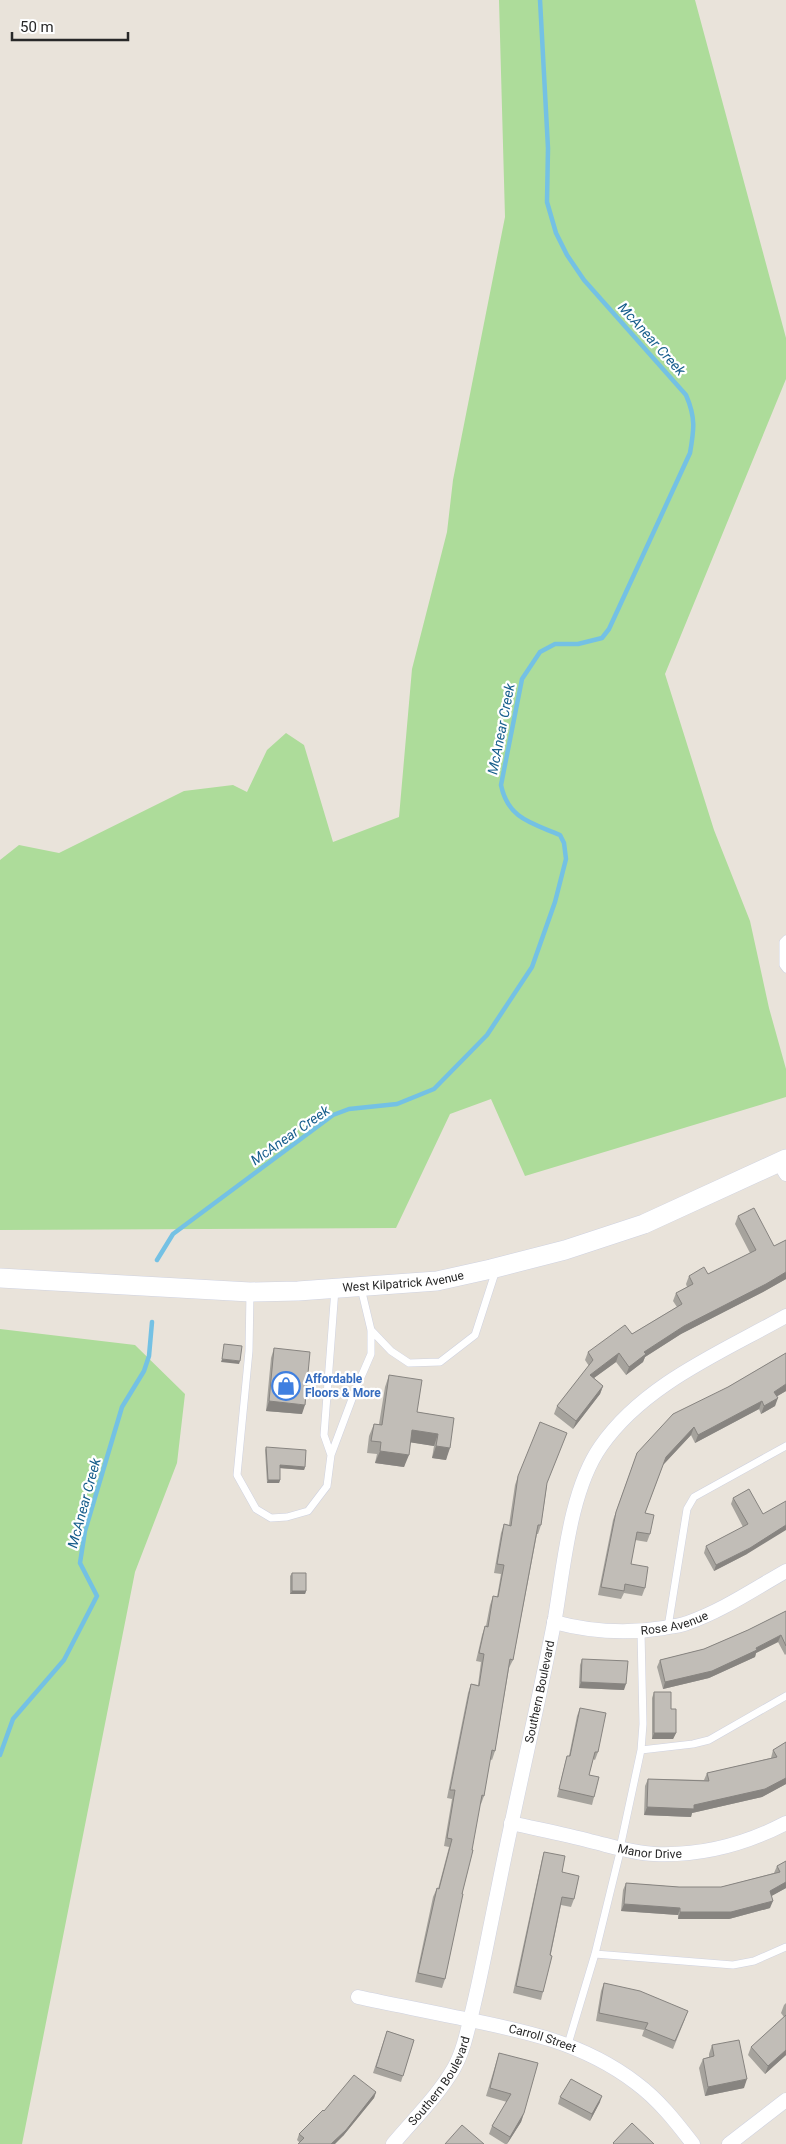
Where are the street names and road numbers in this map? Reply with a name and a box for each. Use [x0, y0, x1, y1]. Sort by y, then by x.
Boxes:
street label: West Kilpatrick Avenue [342, 1268, 465, 1295]
street label: Rose Avenue [640, 1608, 710, 1638]
street label: Southern Boulevard [522, 1639, 557, 1744]
street label: Manor Drive [616, 1841, 682, 1861]
street label: Carroll Street [507, 2021, 578, 2055]
street label: Southern Boulevard [405, 2035, 473, 2128]

